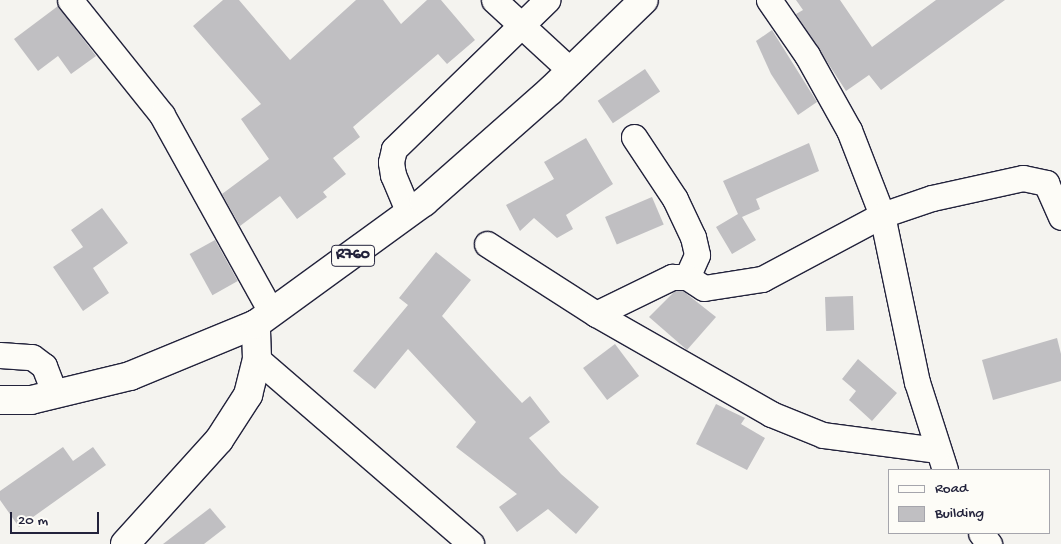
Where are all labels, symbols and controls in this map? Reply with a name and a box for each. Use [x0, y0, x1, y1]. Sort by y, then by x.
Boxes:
road number: R760 [330, 242, 376, 270]
legend [888, 469, 1051, 534]
text: Road [935, 480, 968, 498]
scale bar [12, 502, 101, 534]
text: Building [935, 505, 984, 523]
text: 20 m [18, 512, 48, 530]

